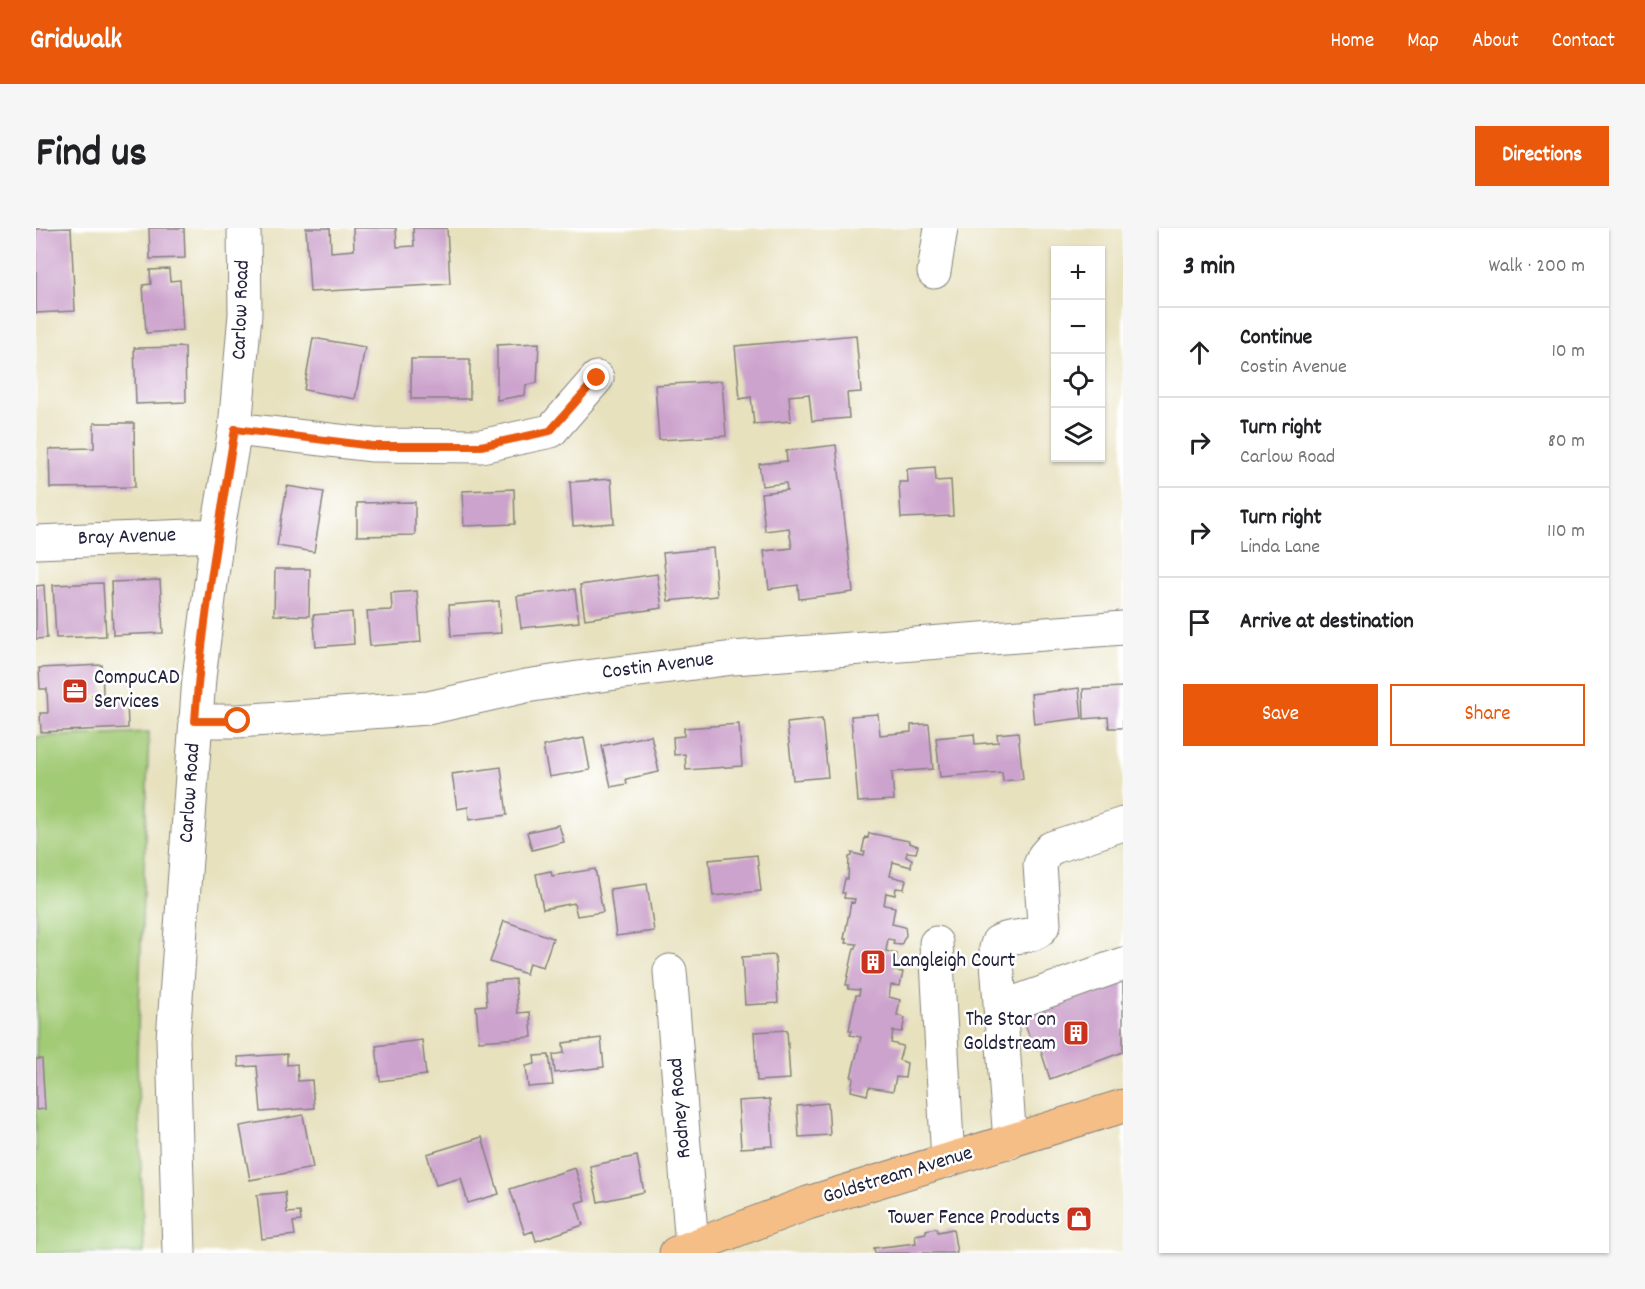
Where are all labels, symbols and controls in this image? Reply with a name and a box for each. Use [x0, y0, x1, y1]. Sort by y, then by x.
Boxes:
text: Gridwalk [30, 22, 122, 62]
text: Home [1330, 27, 1374, 57]
text: Map [1407, 27, 1439, 57]
text: About [1472, 27, 1519, 57]
text: Contact [1552, 27, 1615, 57]
text: Find us [36, 126, 147, 186]
button: Directions [1475, 126, 1609, 186]
map controls [1051, 246, 1105, 462]
button: + [1051, 246, 1105, 300]
text: 3 min [1183, 249, 1235, 286]
text: Walk · 200 m [1489, 253, 1585, 281]
street label: Carlow Road [225, 260, 259, 360]
button: − [1051, 300, 1105, 354]
text: Continue [1240, 323, 1312, 354]
icon: ahead [1183, 336, 1216, 369]
text: 10 m [1551, 338, 1585, 366]
button: locate [1051, 354, 1105, 408]
text: Costin Avenue [1240, 354, 1347, 382]
route end [583, 364, 609, 390]
button: layers [1051, 408, 1105, 462]
text: Turn right [1240, 413, 1322, 444]
icon: right [1183, 426, 1216, 459]
text: 80 m [1548, 428, 1585, 456]
text: Carlow Road [1240, 444, 1335, 472]
text: Turn right [1240, 503, 1322, 534]
icon: right [1183, 516, 1216, 549]
text: 110 m [1547, 518, 1585, 546]
street label: Bray Avenue [77, 521, 177, 555]
text: Linda Lane [1240, 534, 1320, 562]
icon: arrive [1183, 606, 1216, 639]
text: Arrive at destination [1240, 607, 1414, 638]
street label: Costin Avenue [601, 645, 715, 689]
place label: CompuCAD Services [94, 664, 180, 718]
office icon: CompuCAD Services [60, 676, 90, 706]
button: Save [1183, 684, 1378, 746]
button: Share [1390, 684, 1585, 746]
route start [224, 707, 250, 733]
street label: Carlow Road [173, 742, 209, 844]
building icon: Langleigh Court [858, 947, 888, 977]
place label: Langleigh Court [892, 947, 1016, 977]
place label: The Star on Goldstream [963, 1006, 1056, 1060]
building icon: The Star on Goldstream [1061, 1018, 1091, 1048]
street label: Rodney Road [662, 1056, 700, 1160]
street label: Goldstream Avenue [820, 1139, 976, 1213]
place label: Tower Fence Products [887, 1204, 1060, 1234]
shop icon: Tower Fence Products [1064, 1204, 1094, 1234]

